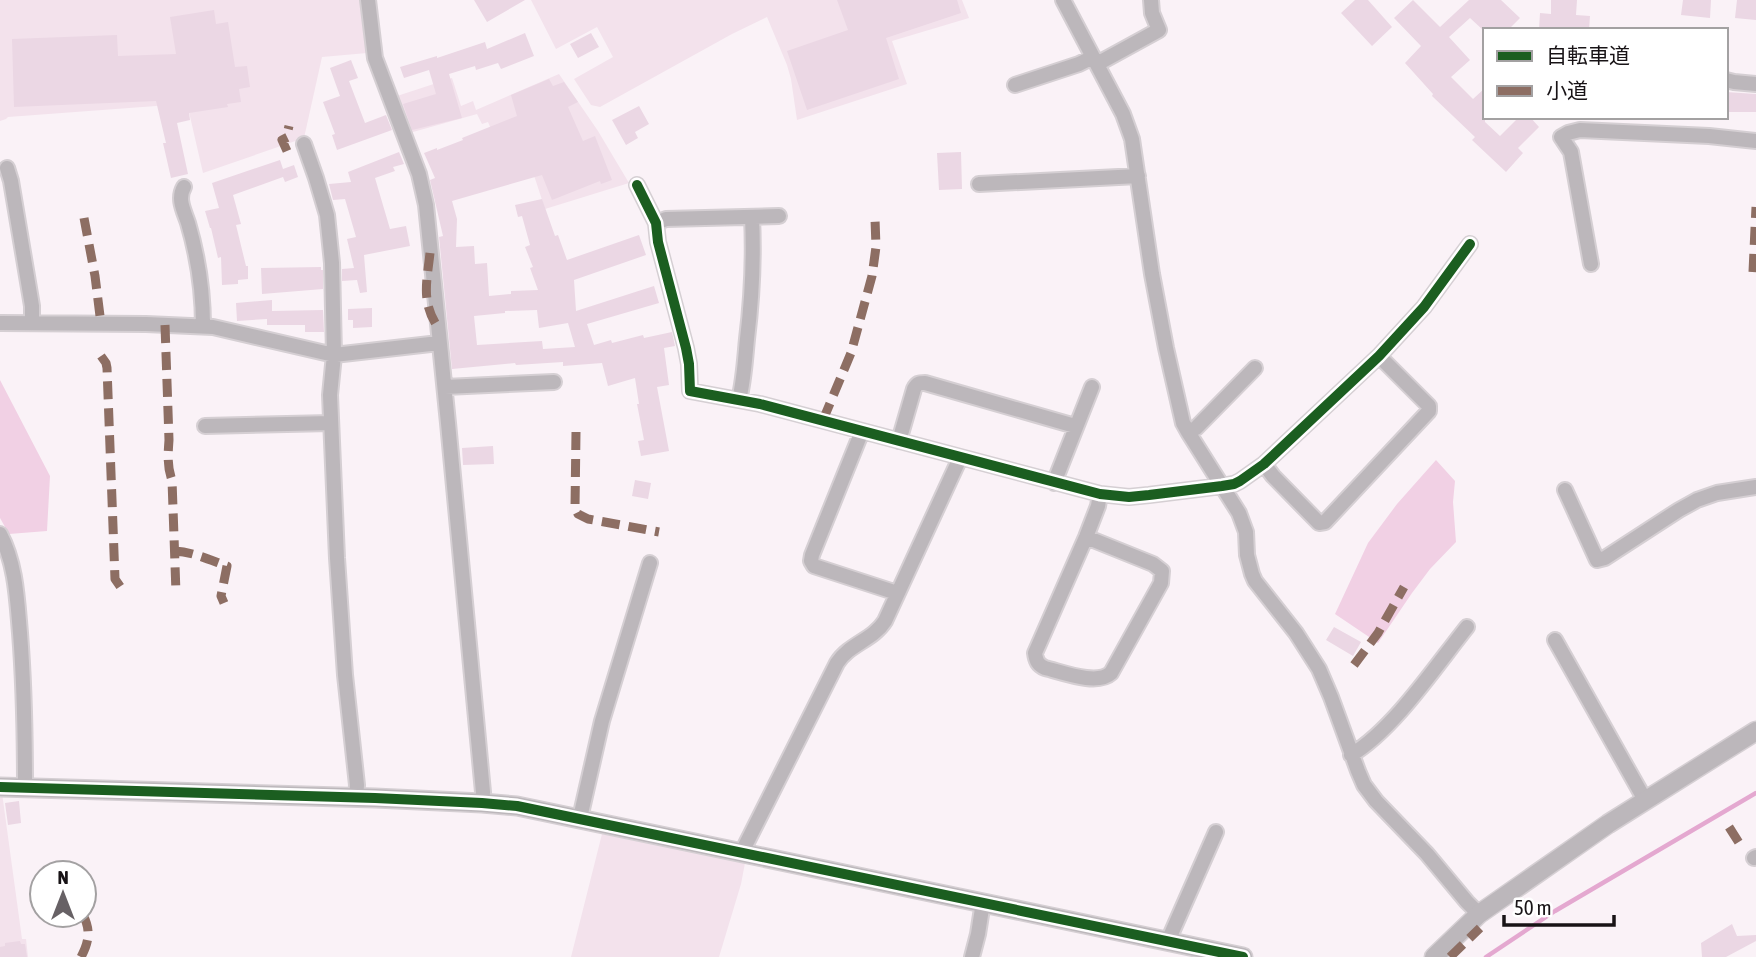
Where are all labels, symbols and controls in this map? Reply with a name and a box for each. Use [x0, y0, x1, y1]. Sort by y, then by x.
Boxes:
legend [1483, 28, 1728, 119]
text: 自転車道 [1546, 43, 1630, 67]
text: 小道 [1546, 78, 1588, 102]
north arrow [28, 859, 98, 929]
text: N [57, 866, 69, 888]
scale bar [1504, 884, 1614, 928]
text: 50 m [1514, 895, 1552, 919]

